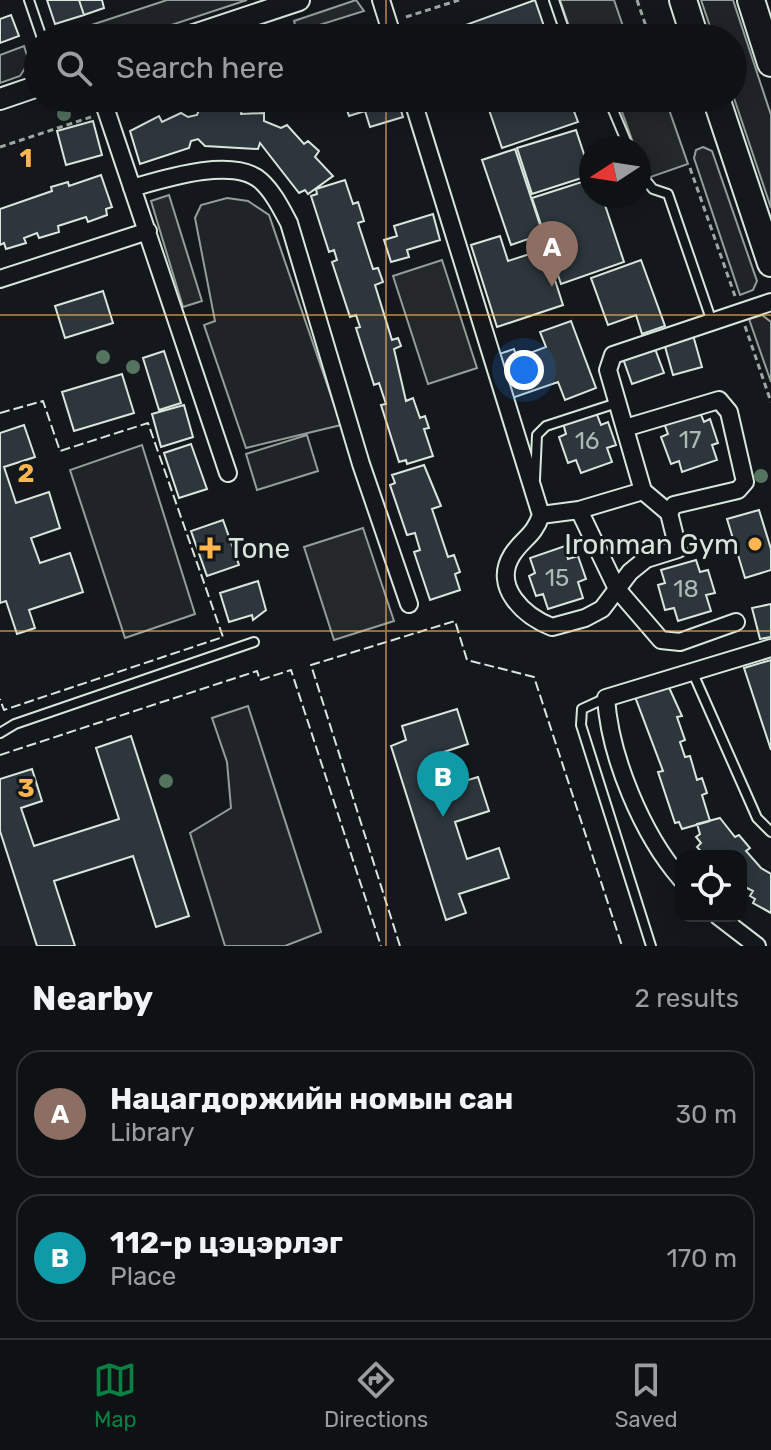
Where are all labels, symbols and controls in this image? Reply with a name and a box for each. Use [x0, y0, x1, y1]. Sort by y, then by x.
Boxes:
search box [24, 24, 747, 112]
icon: search [52, 46, 96, 90]
text: Search here [116, 50, 284, 86]
north arrow [579, 136, 651, 208]
text: 1 [20, 143, 32, 174]
pin: A [526, 221, 578, 287]
your location [504, 350, 544, 390]
house number: 17 [679, 426, 701, 454]
house number: 16 [575, 427, 599, 455]
text: 2 [18, 458, 34, 489]
place label: Ironman Gym [564, 528, 739, 561]
place label: Tone [228, 532, 290, 565]
marker: Ironman Gym [746, 535, 764, 553]
marker: Tone [199, 537, 221, 559]
house number: 15 [545, 564, 569, 592]
house number: 18 [673, 575, 699, 603]
pin: B [417, 751, 469, 817]
text: 3 [17, 773, 35, 804]
map controls [675, 850, 747, 922]
button: locate [675, 850, 747, 922]
text: Nearby [32, 978, 153, 1019]
text: 2 results [635, 983, 739, 1014]
text: Нацагдоржийн номын сан [110, 1081, 513, 1117]
text: A [51, 1099, 69, 1130]
text: 30 m [675, 1099, 737, 1130]
text: Library [110, 1117, 195, 1148]
text: 112-р цэцэрлэг [110, 1225, 343, 1261]
text: B [51, 1243, 69, 1274]
text: 170 m [667, 1243, 737, 1274]
text: Place [110, 1261, 176, 1292]
tab: Map [93, 1358, 137, 1433]
tab: Directions [324, 1358, 428, 1433]
tab: Saved [615, 1358, 678, 1433]

